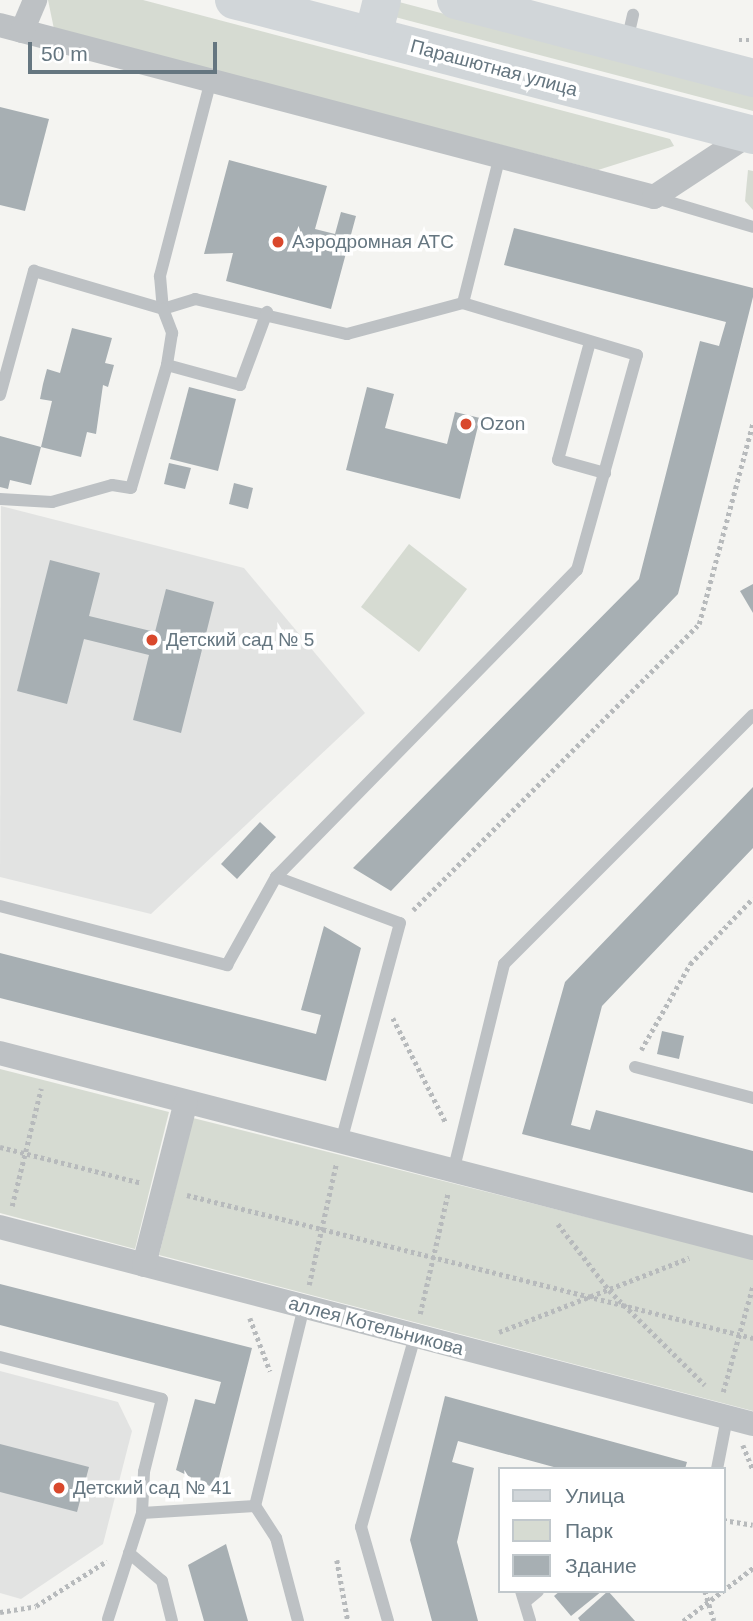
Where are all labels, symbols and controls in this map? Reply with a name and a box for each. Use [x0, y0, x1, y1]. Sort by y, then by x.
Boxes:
scale bar [32, 28, 220, 72]
street label: Парашютная улица [408, 35, 580, 101]
text: 50 m [41, 42, 88, 65]
place label: Аэродромная АТС [292, 231, 454, 253]
marker: Аэродромная АТС [270, 234, 286, 250]
place label: Ozon [480, 413, 525, 435]
marker: Ozon [458, 416, 474, 432]
place label: Детский сад № 5 [166, 629, 314, 651]
marker: Детский сад № 5 [144, 632, 160, 648]
street label: аллея Котельникова [286, 1292, 466, 1360]
legend [498, 1467, 725, 1593]
place label: Детский сад № 41 [73, 1477, 232, 1499]
marker: Детский сад № 41 [51, 1480, 67, 1496]
text: Улица [565, 1484, 625, 1507]
text: Парк [565, 1519, 613, 1542]
text: Здание [565, 1554, 637, 1577]

